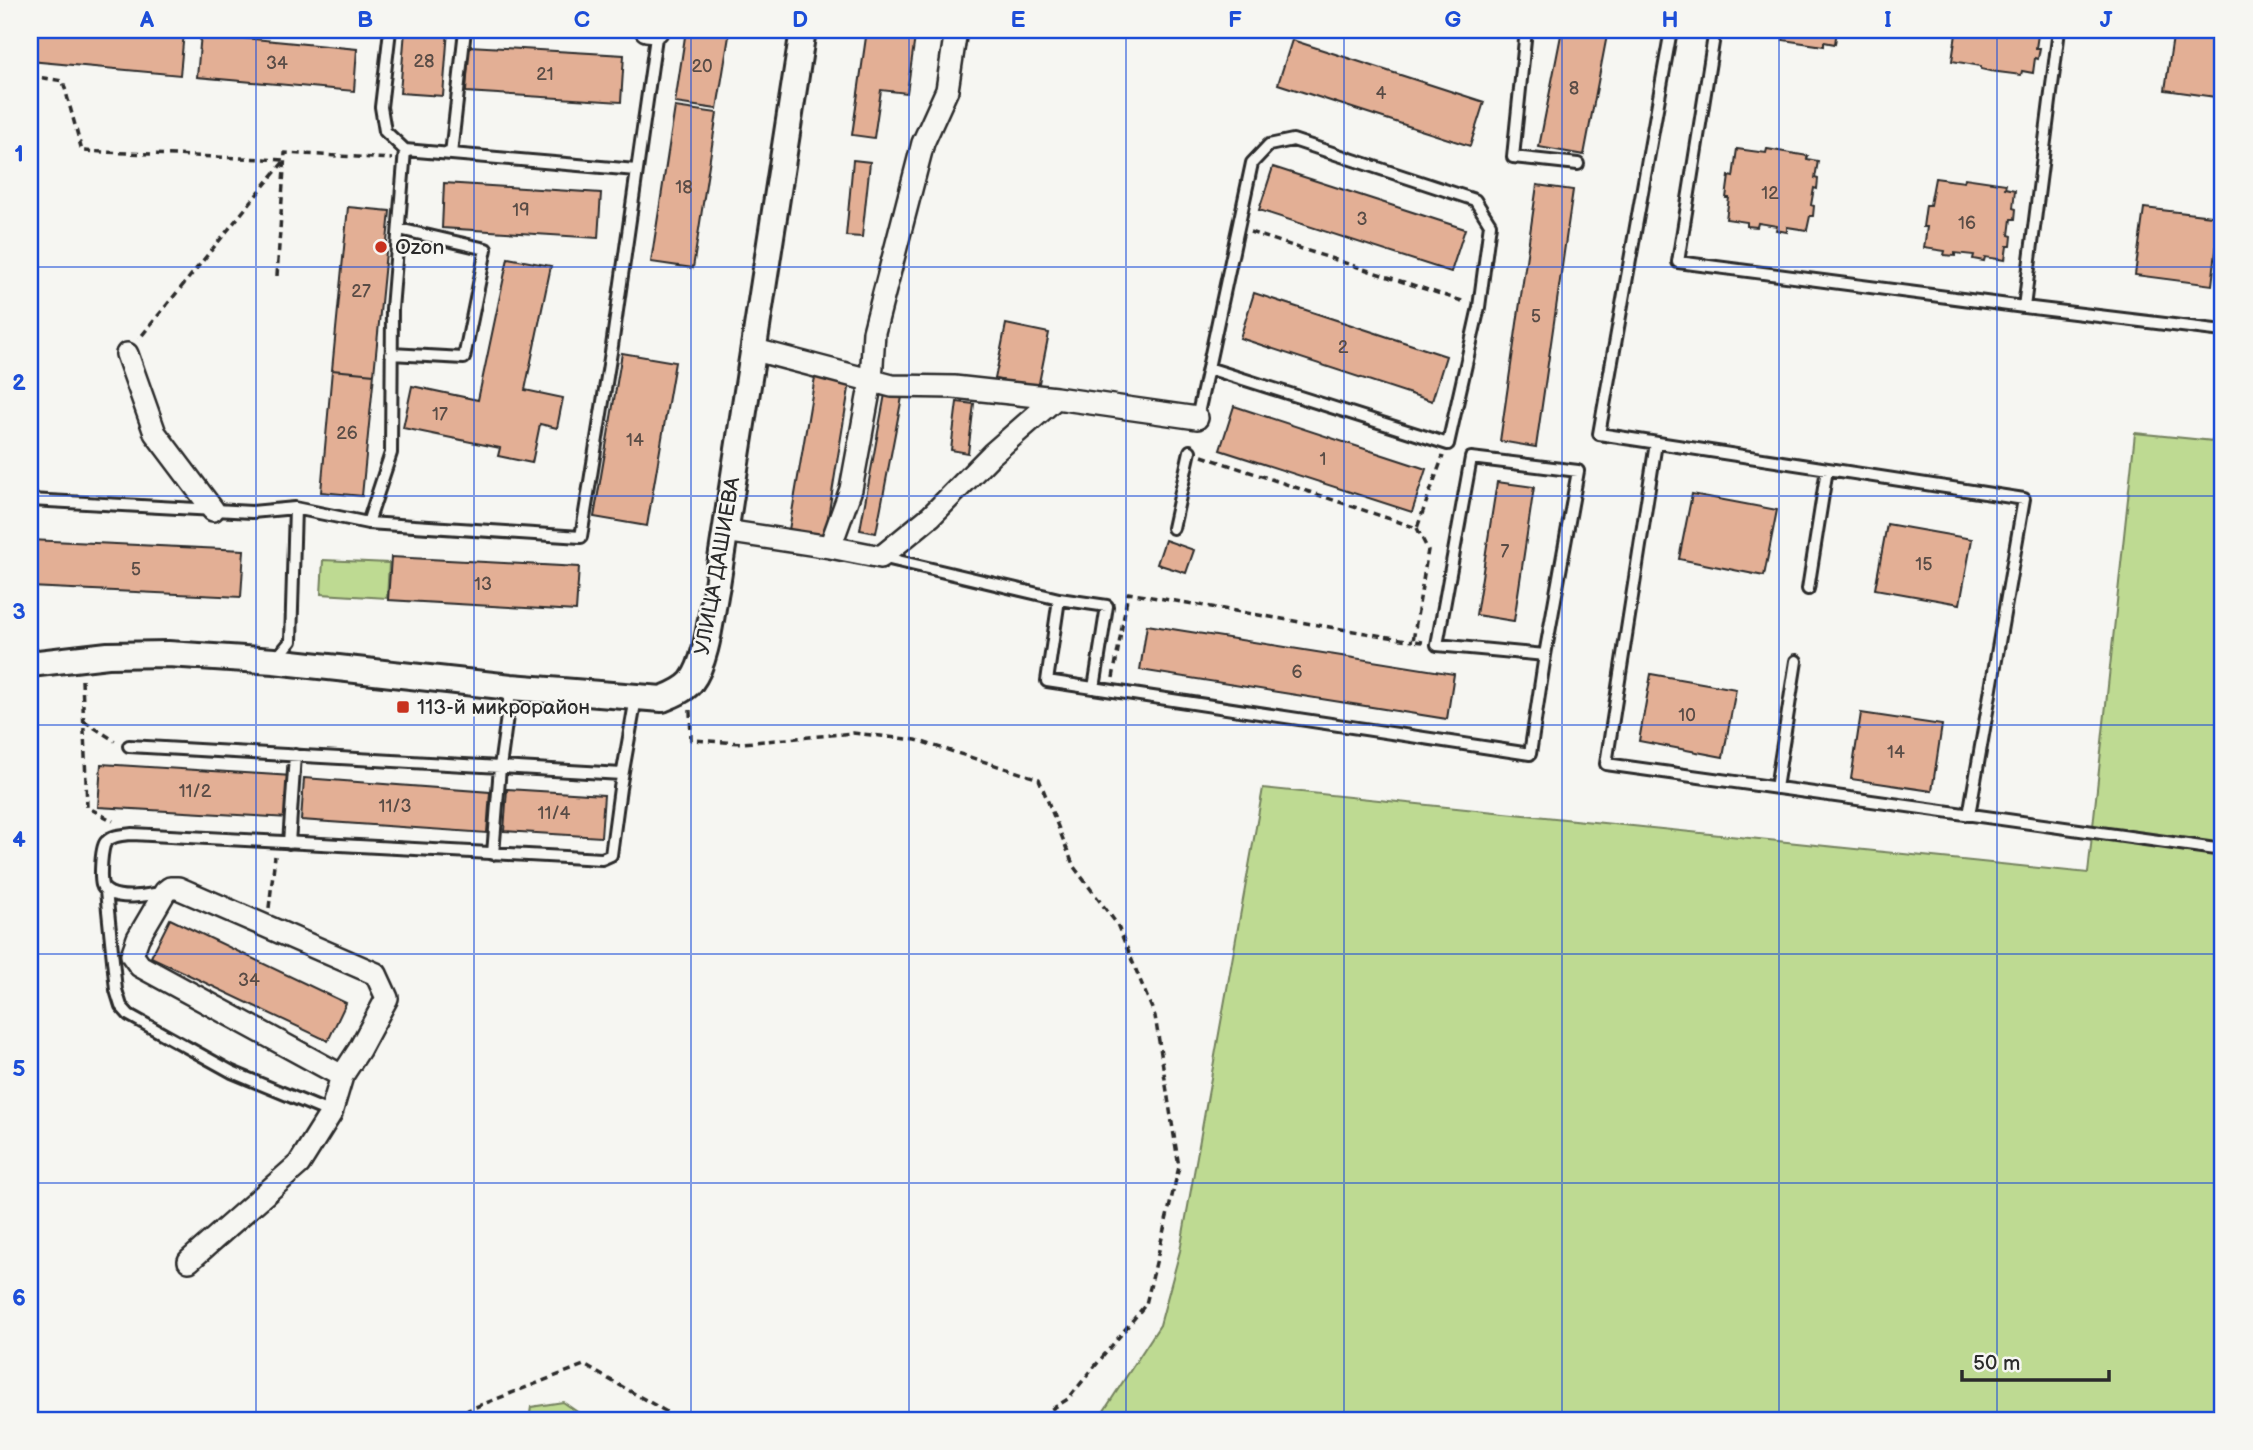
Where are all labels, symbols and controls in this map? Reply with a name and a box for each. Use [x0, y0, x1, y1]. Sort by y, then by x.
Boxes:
text: A [139, 6, 155, 34]
text: B [357, 6, 373, 34]
text: C [574, 6, 590, 34]
text: D [792, 6, 808, 34]
text: E [1011, 6, 1026, 34]
text: F [1228, 6, 1242, 34]
text: G [1445, 6, 1462, 34]
text: H [1661, 6, 1679, 34]
text: I [1884, 6, 1892, 34]
text: J [2100, 6, 2113, 34]
house number: 28 [413, 51, 435, 72]
house number: 34 [266, 53, 288, 74]
house number: 20 [691, 56, 713, 77]
house number: 21 [536, 64, 554, 85]
house number: 8 [1569, 78, 1579, 99]
house number: 4 [1376, 83, 1387, 104]
text: 1 [14, 140, 24, 168]
house number: 18 [675, 177, 693, 198]
house number: 12 [1761, 183, 1779, 204]
house number: 19 [512, 200, 530, 221]
house number: 3 [1356, 209, 1368, 230]
house number: 16 [1958, 213, 1976, 234]
place label: Ozon [395, 235, 444, 260]
marker: Ozon [373, 239, 389, 255]
house number: 27 [351, 281, 371, 302]
house number: 5 [1531, 306, 1541, 327]
house number: 2 [1338, 337, 1349, 358]
text: 2 [12, 369, 26, 397]
house number: 17 [432, 404, 448, 425]
house number: 26 [336, 423, 358, 444]
house number: 14 [626, 430, 644, 451]
house number: 1 [1320, 449, 1326, 470]
street label: УЛИЦА ДАШИЕВА [690, 475, 746, 657]
house number: 7 [1501, 541, 1510, 562]
house number: 15 [1915, 554, 1933, 575]
house number: 5 [131, 559, 141, 580]
house number: 13 [474, 574, 492, 595]
text: 3 [12, 598, 26, 626]
house number: 6 [1292, 662, 1303, 683]
place label: 113-й микрорайон [417, 695, 590, 720]
marker: 113-й микрорайон [395, 699, 411, 715]
house number: 10 [1678, 705, 1696, 726]
house number: 14 [1887, 742, 1905, 763]
house number: 11/2 [179, 781, 212, 802]
house number: 11/3 [378, 796, 412, 817]
house number: 11/4 [537, 803, 571, 824]
text: 4 [12, 826, 26, 854]
house number: 34 [238, 970, 260, 991]
text: 5 [12, 1055, 26, 1083]
text: 6 [12, 1284, 26, 1312]
scale bar [1962, 1338, 2110, 1382]
text: 50 m [1973, 1351, 2020, 1376]

